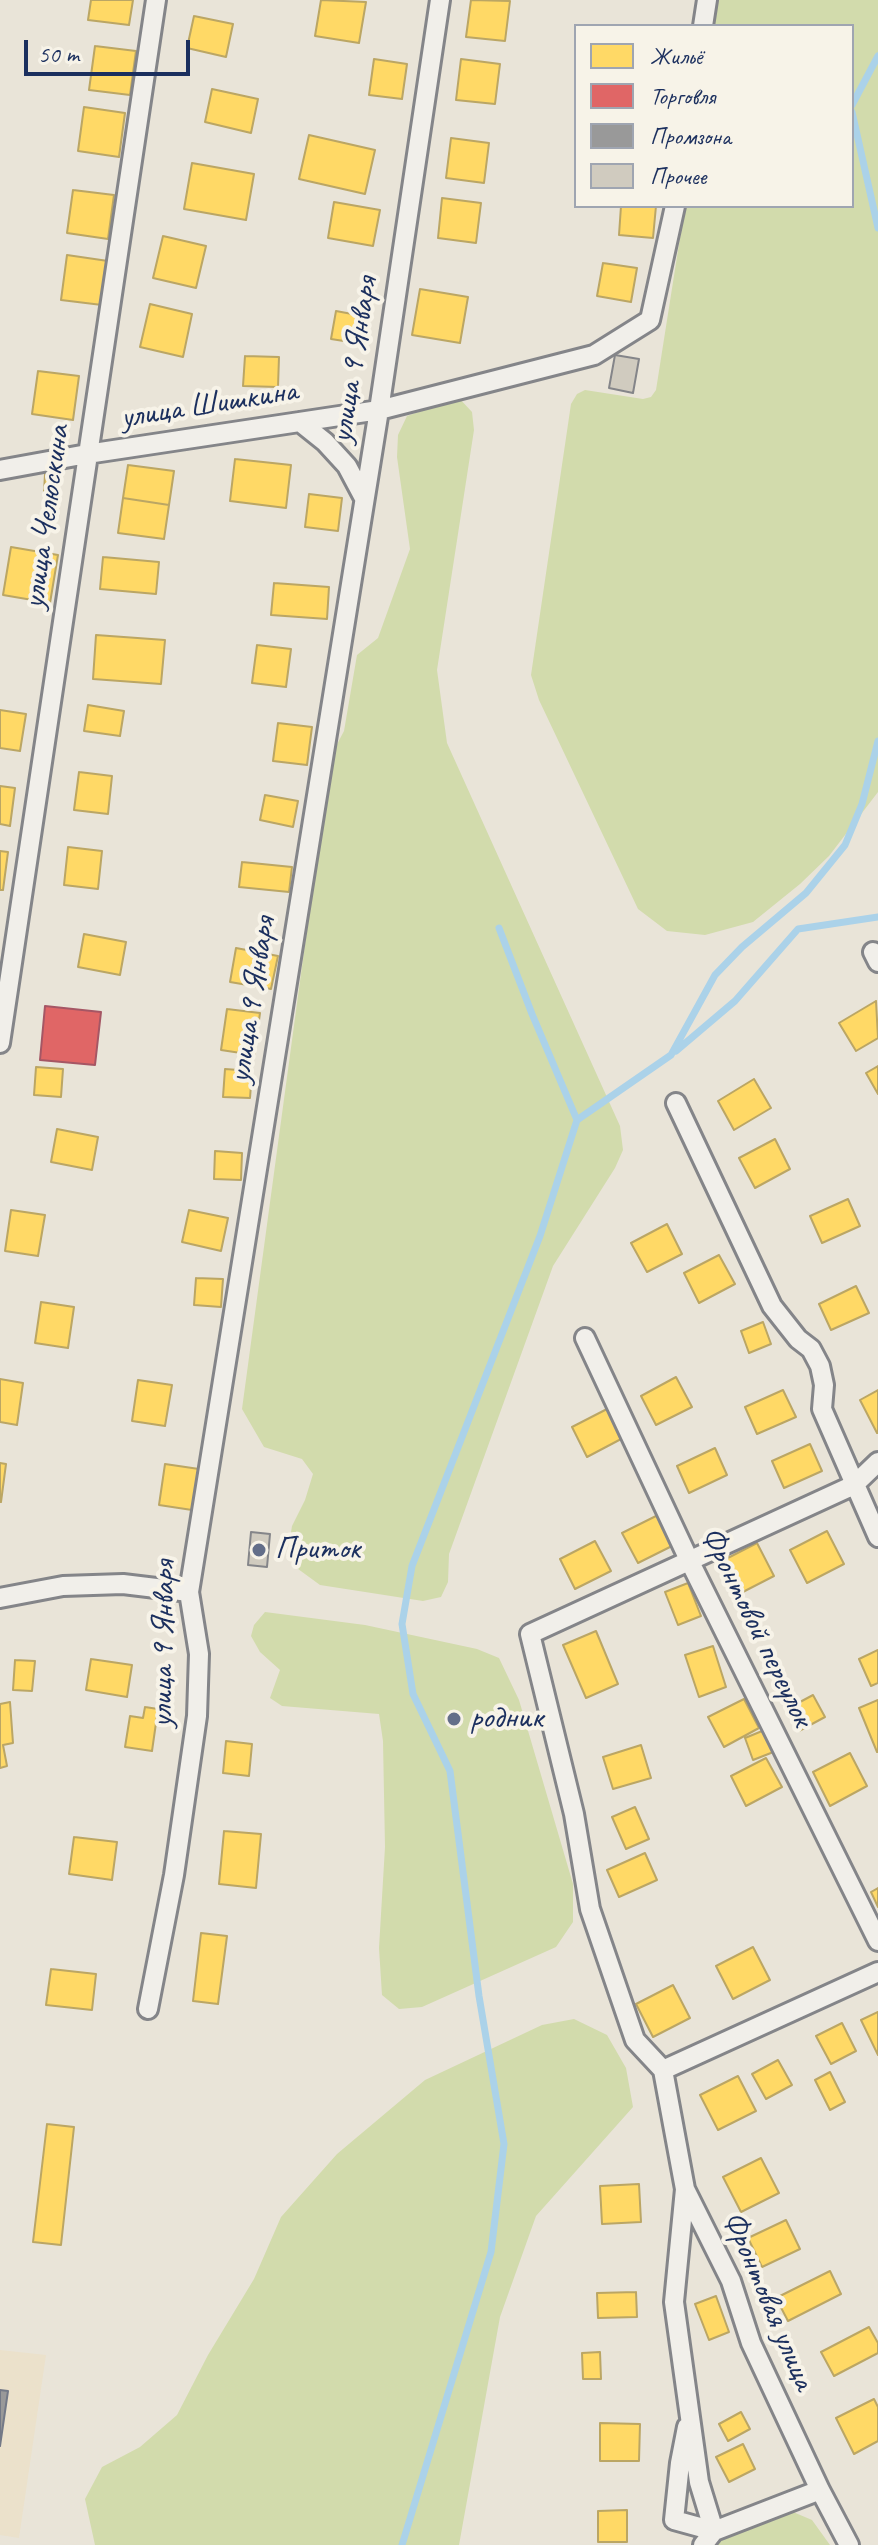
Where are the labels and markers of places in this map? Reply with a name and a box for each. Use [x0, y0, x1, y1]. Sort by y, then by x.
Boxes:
place label: Приток [275, 1531, 361, 1569]
marker: Приток [250, 1541, 268, 1559]
place label: родник [470, 1700, 543, 1738]
marker: родник [445, 1710, 463, 1728]

